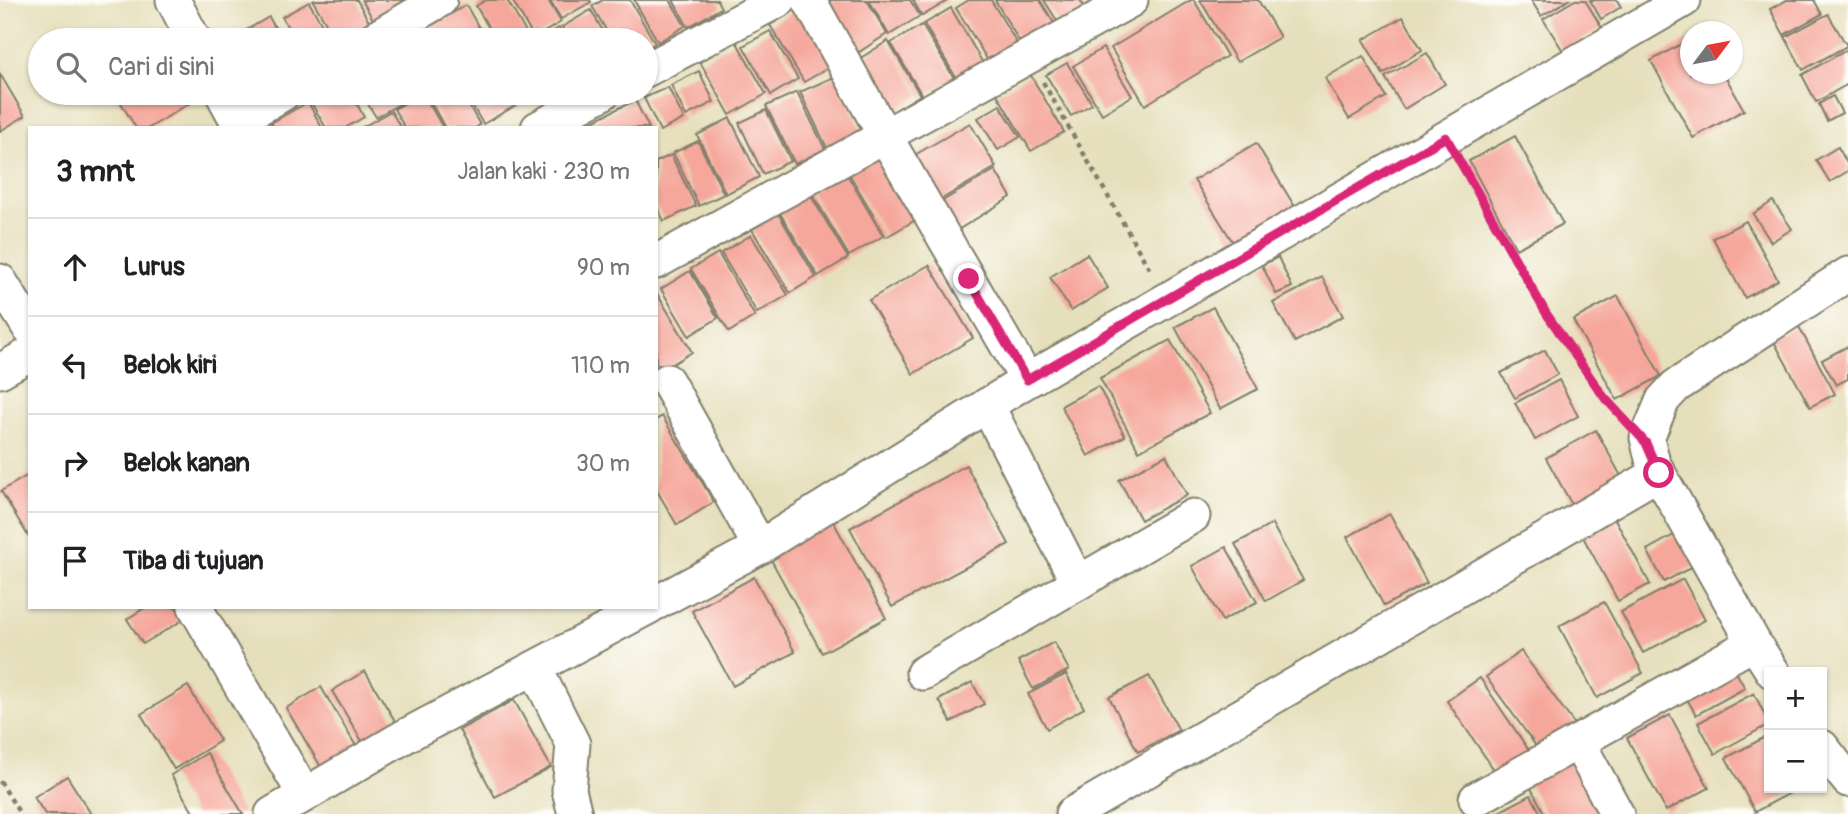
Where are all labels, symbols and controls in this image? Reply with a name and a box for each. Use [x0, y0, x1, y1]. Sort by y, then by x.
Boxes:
north arrow [1680, 21, 1743, 84]
search box [28, 28, 658, 105]
icon: search [52, 48, 90, 86]
text: Cari di sini [108, 51, 214, 83]
text: 3 mnt [56, 153, 135, 190]
text: Jalan kaki · 230 m [457, 157, 630, 186]
icon: ahead [56, 248, 94, 286]
text: Lurus [123, 251, 185, 283]
text: 90 m [577, 253, 630, 282]
route end [953, 263, 984, 294]
icon: left [56, 346, 94, 384]
text: Belok kiri [123, 349, 217, 381]
text: 110 m [571, 351, 630, 380]
icon: right [56, 444, 94, 482]
text: Belok kanan [123, 447, 250, 479]
text: 30 m [576, 449, 630, 478]
route start [1643, 457, 1674, 488]
icon: arrive [56, 542, 94, 580]
text: Tiba di tujuan [123, 545, 264, 577]
map controls [1764, 667, 1827, 793]
button: + [1764, 667, 1827, 730]
button: − [1764, 730, 1827, 793]

